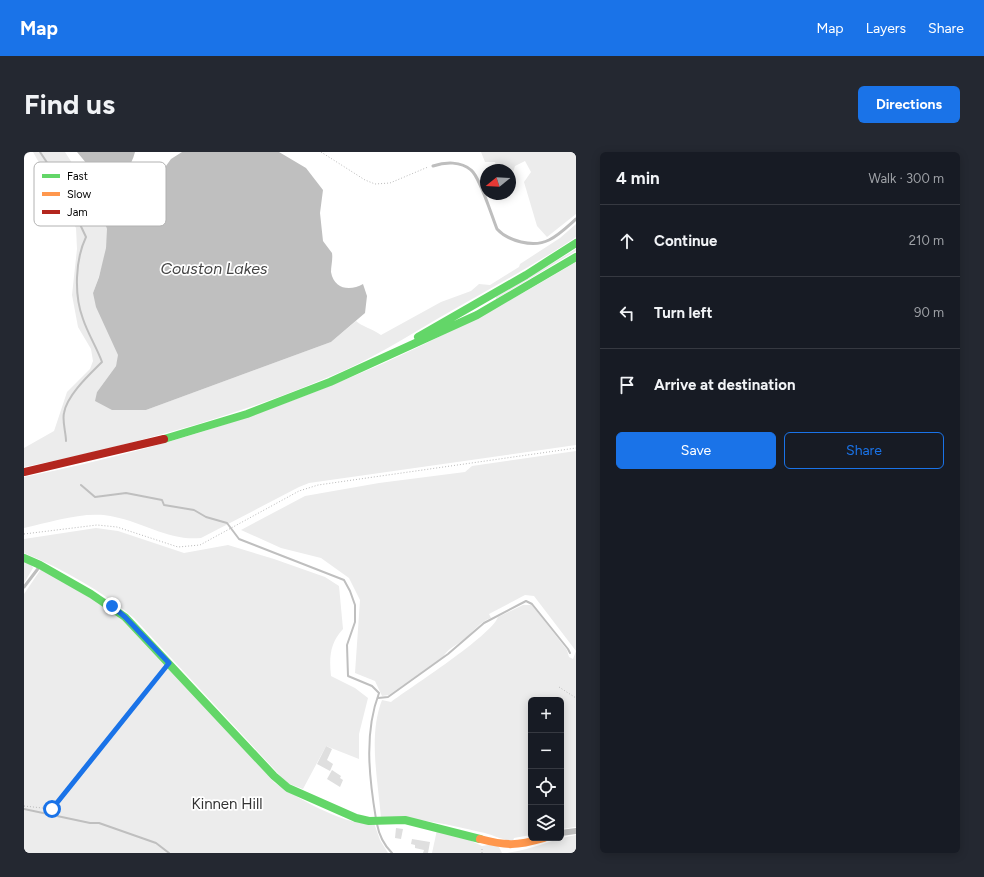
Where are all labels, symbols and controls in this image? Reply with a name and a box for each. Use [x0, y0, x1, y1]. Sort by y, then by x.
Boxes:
text: Map [20, 17, 58, 40]
text: Map [816, 20, 844, 37]
text: Layers [866, 20, 906, 37]
text: Share [928, 20, 964, 37]
button: Directions [858, 86, 960, 123]
text: Find us [24, 87, 115, 121]
legend [34, 162, 166, 226]
north arrow [480, 164, 516, 200]
text: 4 min [616, 168, 660, 188]
text: Fast [67, 170, 88, 183]
text: Walk · 300 m [869, 171, 944, 186]
text: Slow [67, 188, 91, 201]
text: Jam [67, 206, 88, 219]
icon: ahead [616, 230, 638, 252]
text: Continue [654, 232, 717, 250]
text: 210 m [909, 233, 944, 248]
water label: Couston Lakes [160, 259, 268, 278]
icon: left [616, 302, 638, 324]
text: Turn left [654, 304, 712, 322]
text: 90 m [914, 305, 944, 320]
icon: arrive [616, 374, 638, 396]
text: Arrive at destination [654, 376, 795, 394]
button: Save [616, 432, 776, 469]
button: Share [784, 432, 944, 469]
route end [103, 597, 121, 615]
map controls [528, 697, 564, 841]
button: + [528, 697, 564, 733]
button: − [528, 733, 564, 769]
button: locate [528, 769, 564, 805]
park label: Kinnen Hill [192, 795, 262, 813]
route start [43, 800, 61, 818]
button: layers [528, 805, 564, 841]

